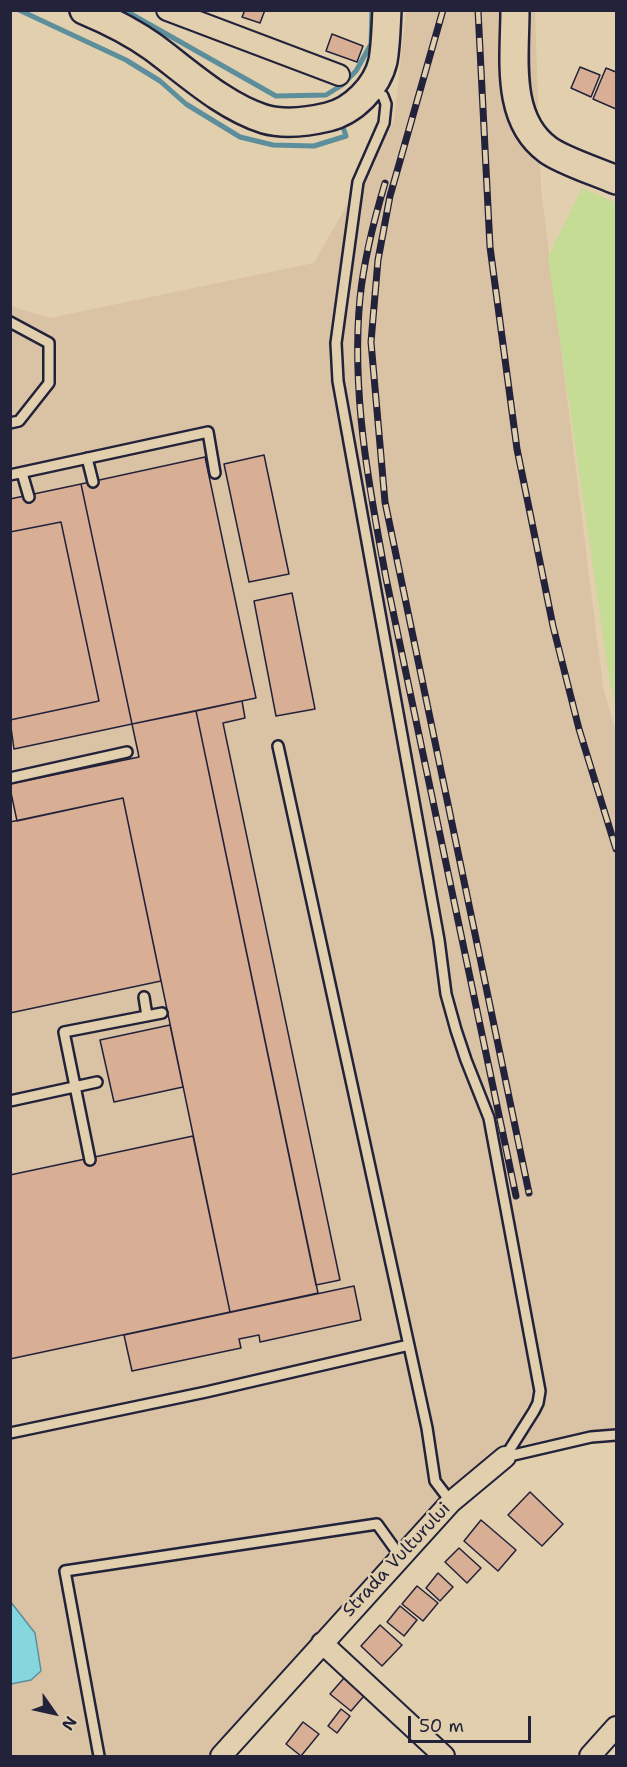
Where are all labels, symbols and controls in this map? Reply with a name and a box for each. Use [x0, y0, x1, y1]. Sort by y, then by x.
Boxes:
street label: Strada Vulturului [339, 1498, 455, 1622]
north arrow [24, 1683, 84, 1743]
scale bar [411, 1704, 534, 1742]
text: N [57, 1712, 82, 1734]
text: 50 m [419, 1714, 464, 1738]

